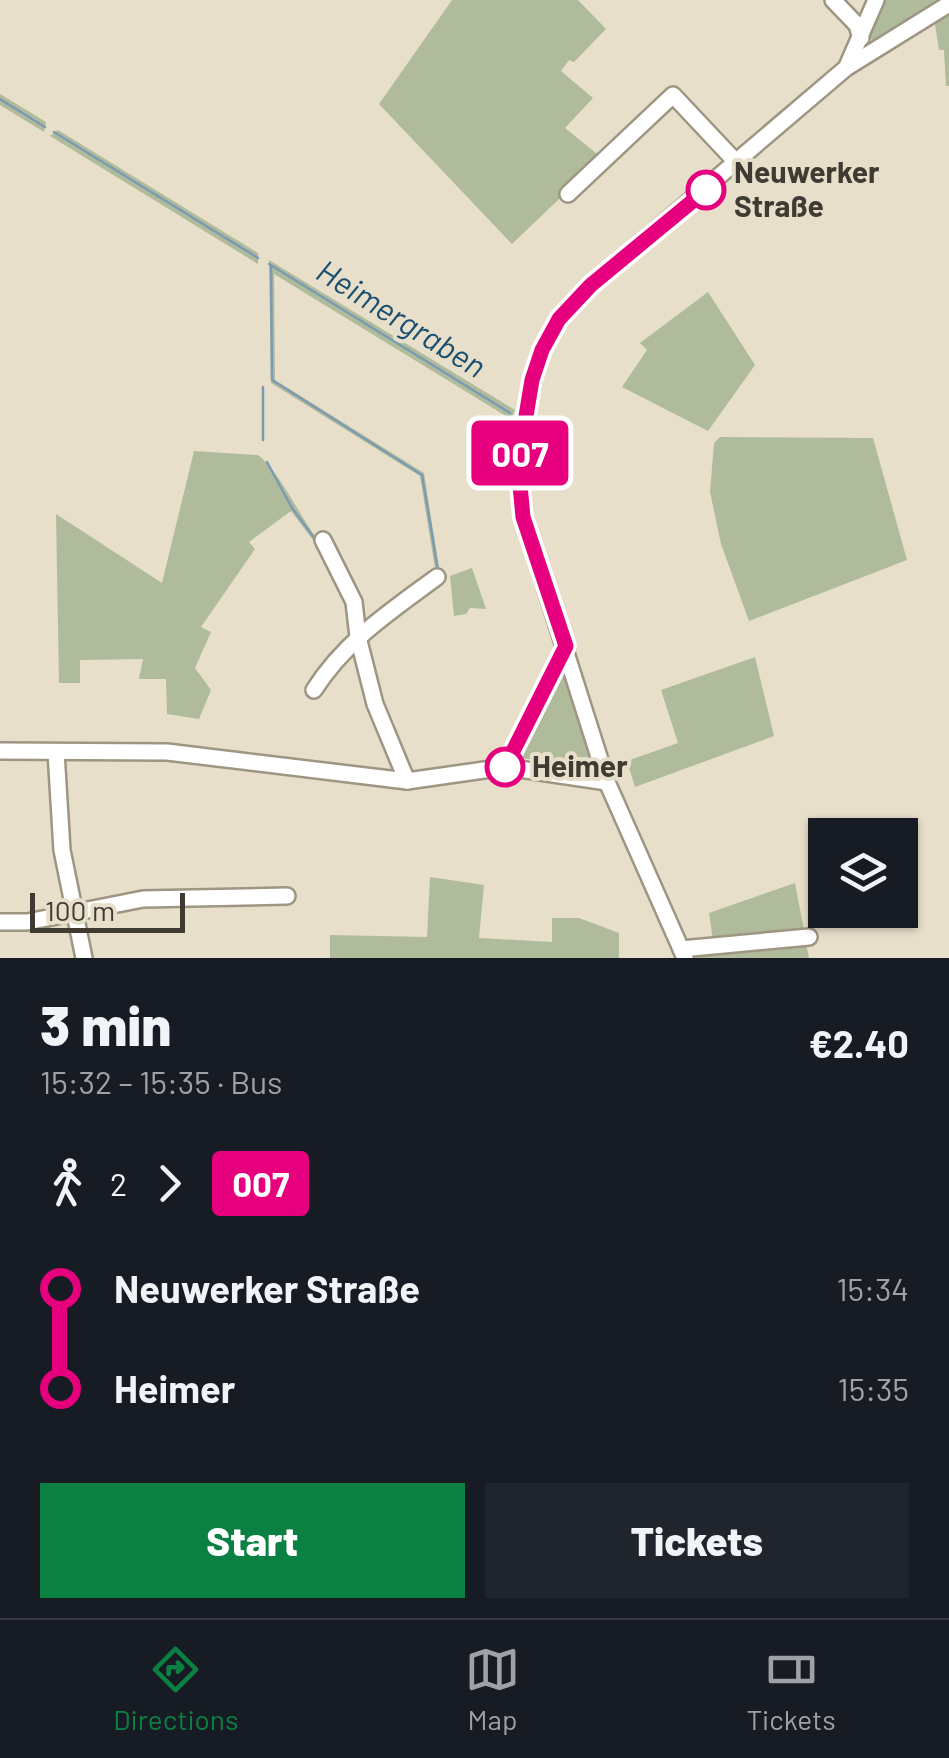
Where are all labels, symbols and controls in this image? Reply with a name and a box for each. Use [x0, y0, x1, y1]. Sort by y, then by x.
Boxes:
place label: Neuwerker Straße [734, 153, 880, 223]
marker: Neuwerker Straße [687, 171, 725, 209]
water label: Heimergraben [311, 250, 494, 384]
line badge: 007 [462, 420, 578, 486]
text: 007 [491, 432, 549, 474]
place label: Heimer [532, 747, 628, 783]
marker: Heimer [486, 748, 524, 786]
map controls [808, 818, 918, 928]
button: layers [808, 818, 918, 928]
scale bar [30, 888, 185, 933]
text: 100 m [45, 893, 115, 927]
text: 3 min [40, 991, 172, 1057]
text: €2.40 [809, 1020, 909, 1066]
text: 15:32 – 15:35 · Bus [40, 1062, 282, 1100]
icon: walk [40, 1156, 95, 1211]
icon: forward [142, 1156, 197, 1211]
text: 007 [232, 1162, 289, 1204]
text: 2 [110, 1164, 127, 1202]
text: Neuwerker Straße [114, 1265, 420, 1311]
text: 15:34 [836, 1269, 909, 1307]
text: Heimer [114, 1365, 235, 1411]
text: 15:35 [838, 1369, 909, 1407]
button: Start [40, 1483, 465, 1598]
button: Tickets [485, 1483, 909, 1598]
tab: Directions [113, 1642, 238, 1736]
tab: Map [465, 1642, 520, 1736]
tab: Tickets [747, 1642, 836, 1736]

